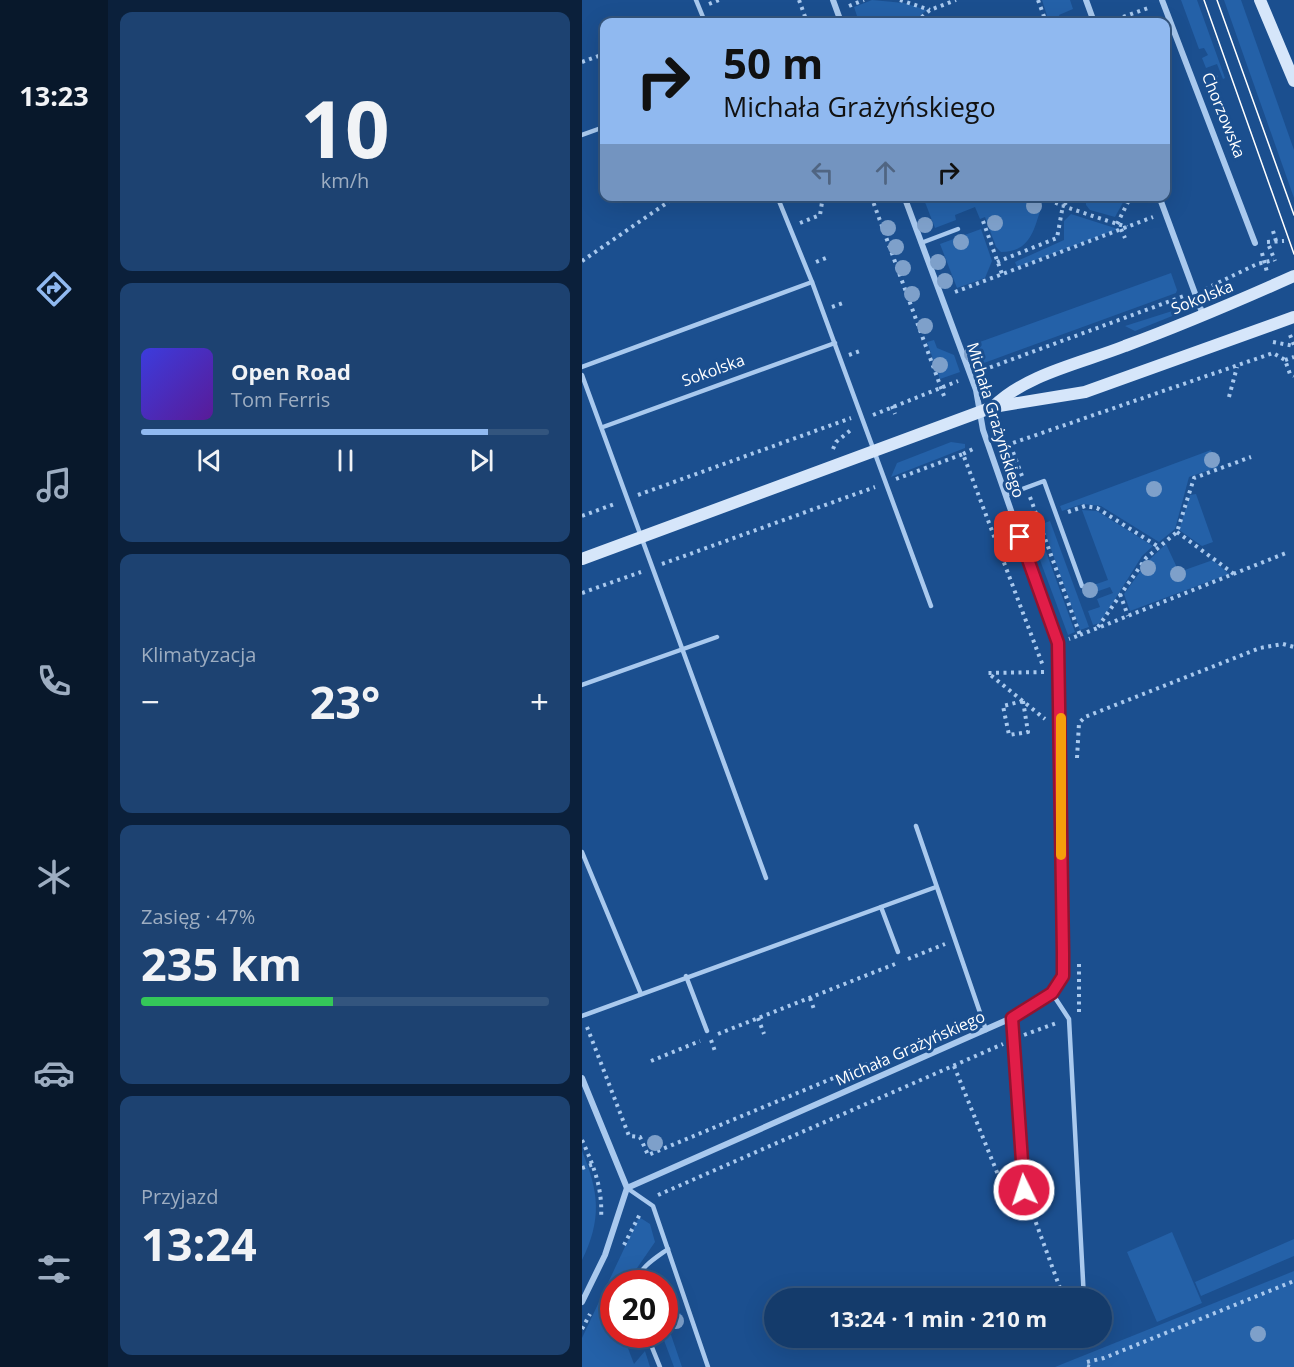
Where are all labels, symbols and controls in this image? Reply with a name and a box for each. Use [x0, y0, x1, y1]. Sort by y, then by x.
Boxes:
text: 50 m [723, 34, 823, 91]
icon: right [624, 42, 702, 120]
street label: Chorzowska [1197, 69, 1251, 161]
text: 10 [300, 75, 390, 181]
text: 13:23 [19, 77, 89, 114]
text: Michała Grażyńskiego [723, 88, 996, 125]
icon: left [806, 156, 839, 189]
icon: ahead [869, 156, 902, 189]
icon: right [932, 156, 965, 189]
text: km/h [321, 167, 369, 194]
icon: directions [33, 268, 75, 310]
street label: Sokolska [1168, 275, 1236, 319]
street label: Michała Grażyńskiego [962, 339, 1030, 501]
street label: Sokolska [679, 348, 747, 392]
text: Open Road [231, 356, 351, 386]
text: Tom Ferris [231, 386, 330, 413]
icon: previous [193, 444, 226, 477]
icon: pause [329, 444, 362, 477]
icon: next [465, 444, 498, 477]
icon: music [33, 464, 75, 506]
pin [994, 511, 1045, 562]
icon: arrive [1003, 520, 1036, 553]
text: Klimatyzacja [141, 641, 256, 668]
icon: phone [33, 660, 75, 702]
text: 23° [310, 671, 380, 732]
text: − [141, 679, 160, 724]
text: + [530, 679, 549, 724]
icon: climate [33, 856, 75, 898]
text: Zasięg · 47% [141, 903, 255, 930]
text: 235 km [141, 933, 302, 994]
street label: Michała Grażyńskiego [832, 1005, 988, 1091]
icon: car [33, 1052, 75, 1094]
position arrow [992, 1158, 1056, 1222]
text: Przyjazd [141, 1183, 218, 1210]
text: 13:24 [141, 1213, 257, 1274]
icon: filters [33, 1248, 75, 1290]
speed limit sign: 20 [600, 1270, 678, 1348]
text: 13:24 · 1 min · 210 m [829, 1303, 1047, 1333]

